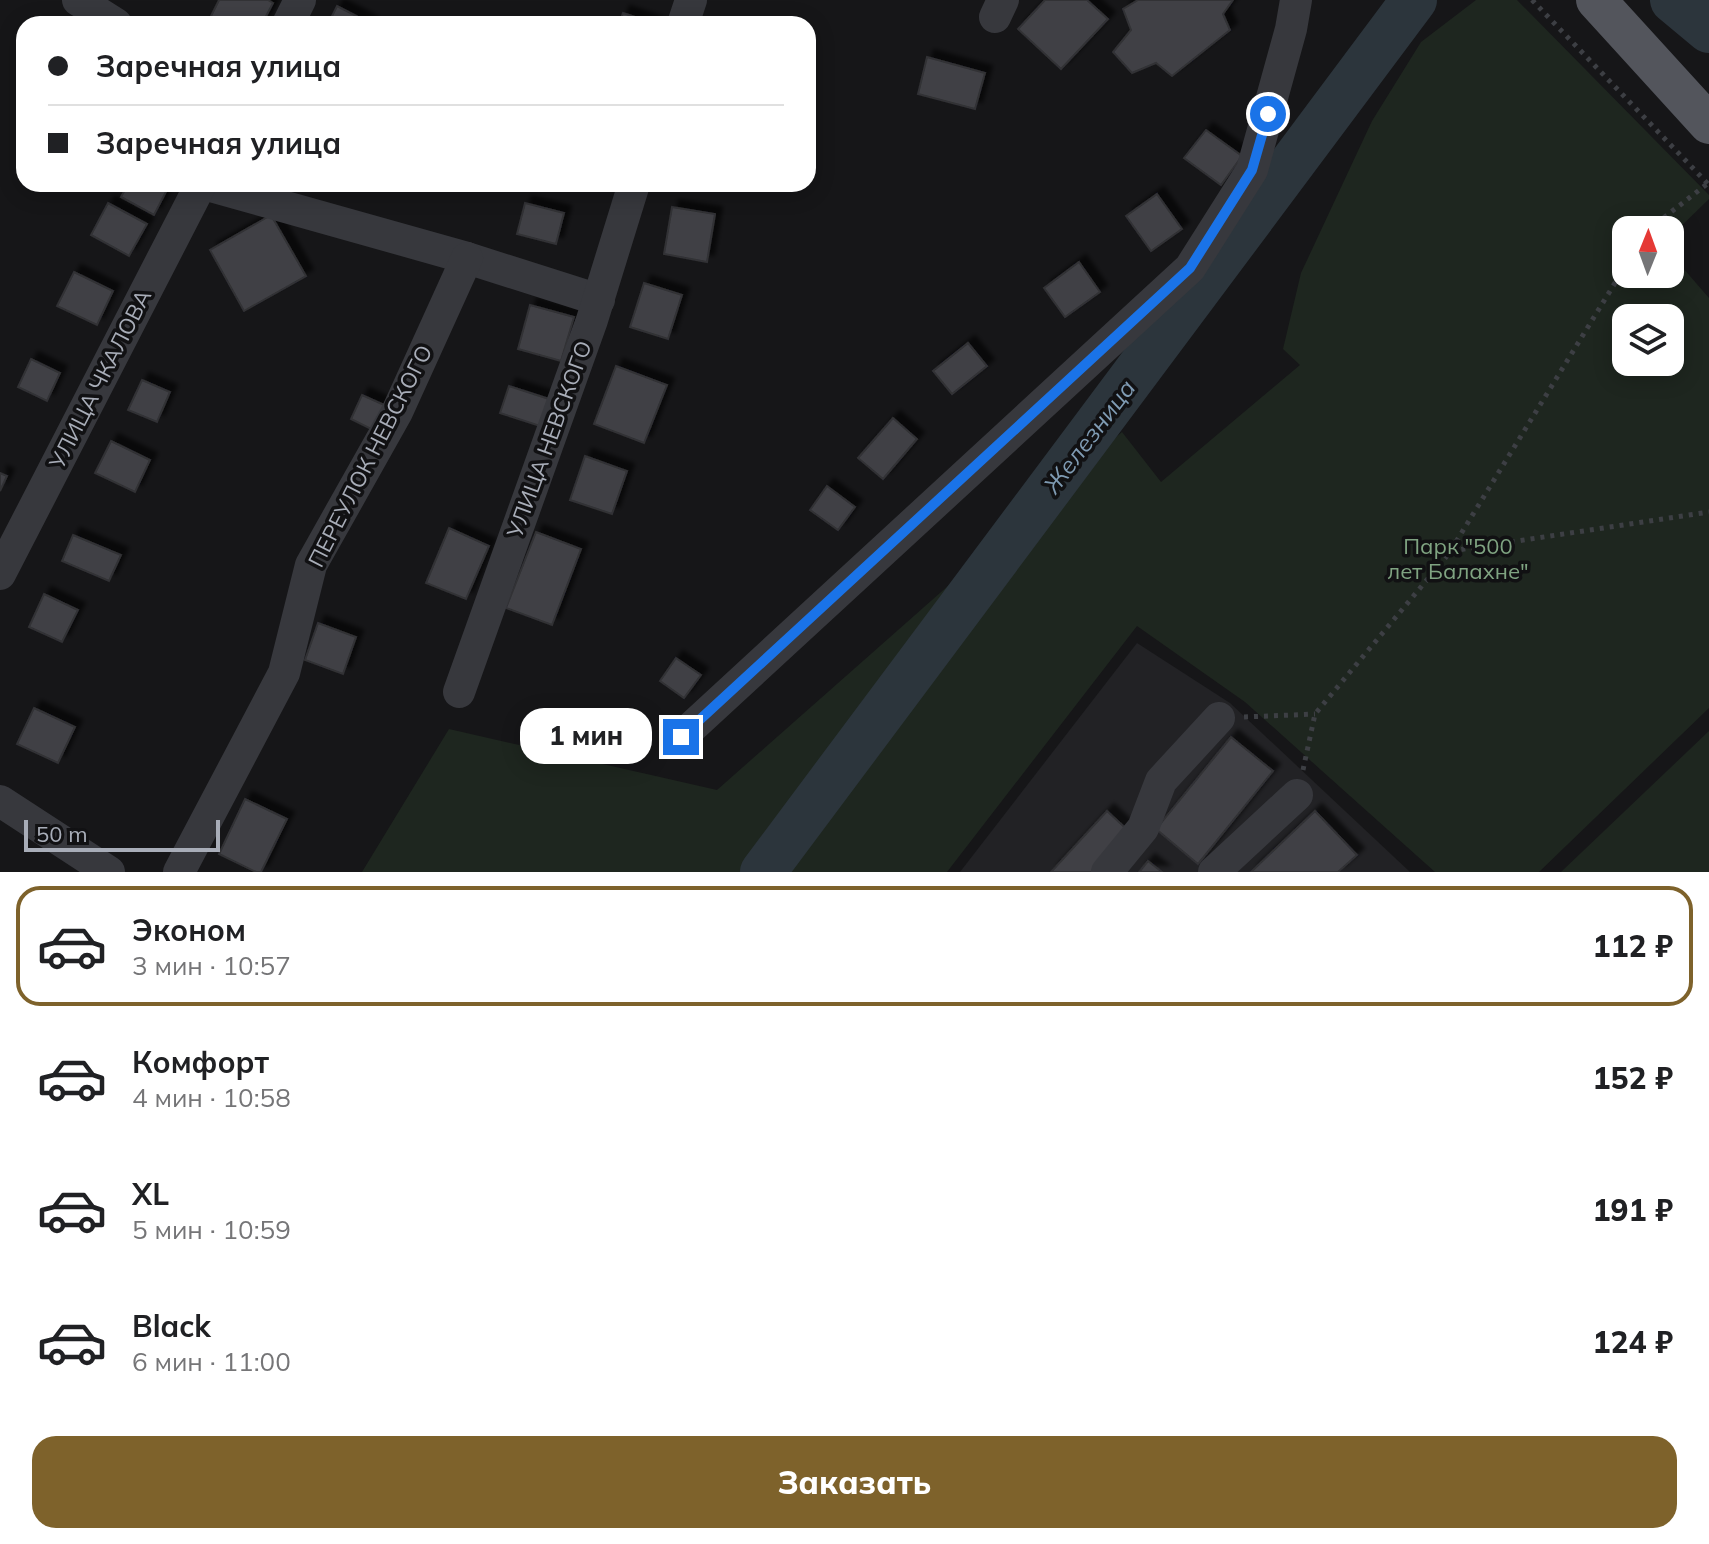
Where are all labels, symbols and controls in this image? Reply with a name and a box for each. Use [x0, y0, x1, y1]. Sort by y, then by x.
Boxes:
text: Заречная улица [96, 47, 341, 85]
route start [1250, 96, 1286, 132]
text: Заречная улица [96, 124, 341, 162]
north arrow [1612, 216, 1684, 288]
map controls [1612, 216, 1684, 376]
street label: УЛИЦА ЧКАЛОВА [42, 285, 157, 474]
button: layers [1612, 304, 1684, 376]
street label: УЛИЦА НЕВСКОГО [500, 337, 598, 542]
street label: ПЕРЕУЛОК НЕВСКОГО [302, 340, 438, 572]
water label: Железница [1036, 373, 1141, 500]
park label: Парк "500 лет Балахне" [1387, 532, 1529, 585]
callout: 1 мин [521, 709, 653, 765]
text: 1 мин [549, 719, 623, 752]
route end [663, 719, 699, 755]
scale bar [24, 816, 220, 852]
text: 50 m [36, 820, 87, 848]
icon: car [36, 910, 108, 982]
text: Эконом [132, 911, 246, 949]
text: 112 ₽ [1593, 927, 1673, 965]
text: 3 мин · 10:57 [132, 949, 291, 982]
icon: car [36, 1042, 108, 1114]
text: Комфорт [132, 1043, 269, 1081]
text: 152 ₽ [1593, 1059, 1673, 1097]
text: 4 мин · 10:58 [132, 1081, 291, 1114]
icon: car [36, 1174, 108, 1246]
text: XL [132, 1175, 169, 1213]
text: 191 ₽ [1593, 1191, 1673, 1229]
text: 5 мин · 10:59 [132, 1213, 291, 1246]
icon: car [36, 1306, 108, 1378]
text: Black [132, 1307, 211, 1345]
text: 124 ₽ [1593, 1323, 1673, 1361]
text: 6 мин · 11:00 [132, 1345, 291, 1378]
button: Заказать [32, 1436, 1677, 1528]

